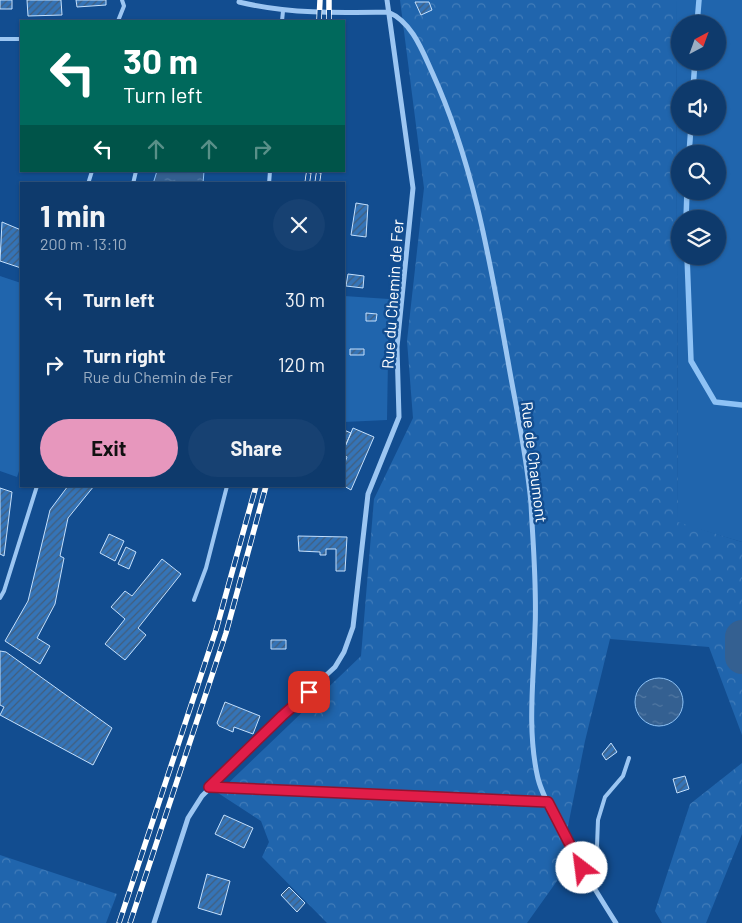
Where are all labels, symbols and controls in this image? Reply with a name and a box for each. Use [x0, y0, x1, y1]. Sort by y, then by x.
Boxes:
north arrow [671, 15, 726, 70]
map controls [671, 15, 726, 265]
text: 30 m [123, 39, 198, 81]
icon: left [40, 40, 105, 105]
button: sound [671, 80, 726, 135]
text: Turn left [123, 81, 203, 107]
icon: left [89, 135, 117, 163]
icon: ahead [142, 135, 170, 163]
icon: ahead [195, 135, 223, 163]
icon: right [248, 135, 276, 163]
button: search [671, 145, 726, 200]
text: 1 min [40, 197, 106, 233]
button: close [273, 199, 325, 251]
button: layers [671, 210, 726, 265]
street label: Rue du Chemin de Fer [377, 218, 407, 369]
text: 200 m · 13:10 [40, 234, 127, 253]
icon: left [40, 286, 68, 314]
text: Turn left [83, 288, 154, 311]
text: 30 m [285, 288, 325, 311]
text: Turn right [83, 344, 165, 367]
icon: right [40, 351, 68, 379]
text: 120 m [278, 353, 325, 376]
text: Rue du Chemin de Fer [83, 367, 233, 386]
street label: Rue de Chaumont [518, 400, 552, 524]
button: Exit [40, 419, 178, 477]
button: Share [188, 419, 325, 477]
pin [288, 671, 330, 713]
icon: arrive [295, 678, 323, 706]
position arrow [555, 841, 607, 893]

